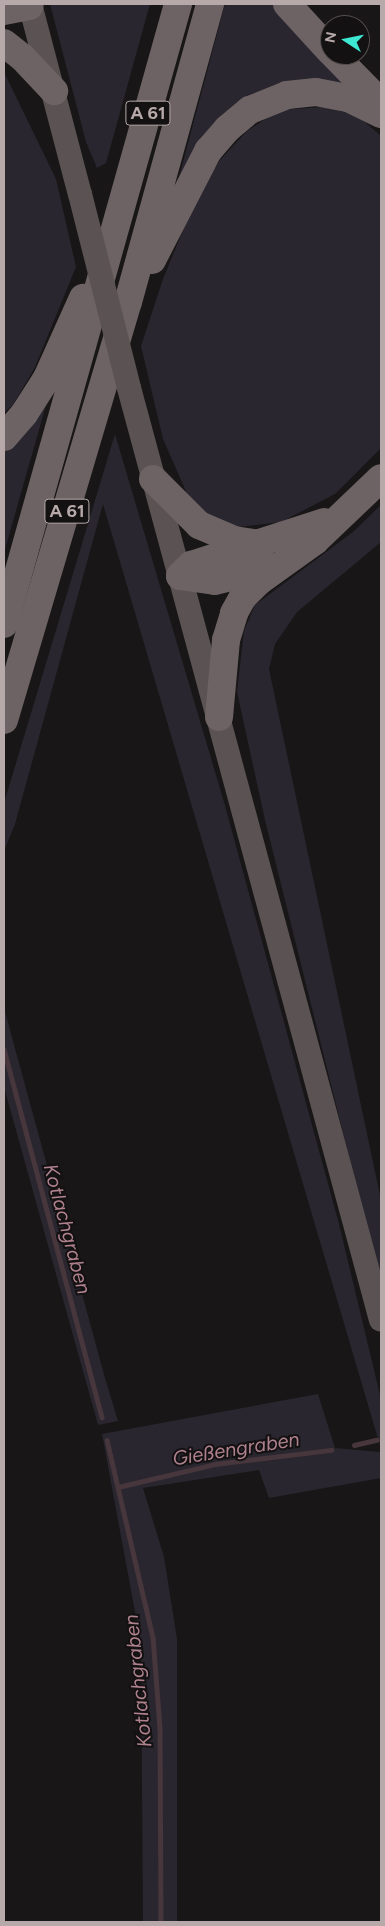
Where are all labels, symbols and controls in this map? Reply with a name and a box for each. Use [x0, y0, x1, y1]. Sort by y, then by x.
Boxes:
north arrow [320, 15, 370, 65]
text: N [321, 30, 340, 44]
road number: A 61 [124, 98, 172, 128]
road number: A 61 [43, 496, 91, 526]
water label: Kotlachgraben [38, 1161, 96, 1297]
water label: Gießengraben [171, 1427, 301, 1471]
water label: Kotlachgraben [119, 1613, 157, 1749]

